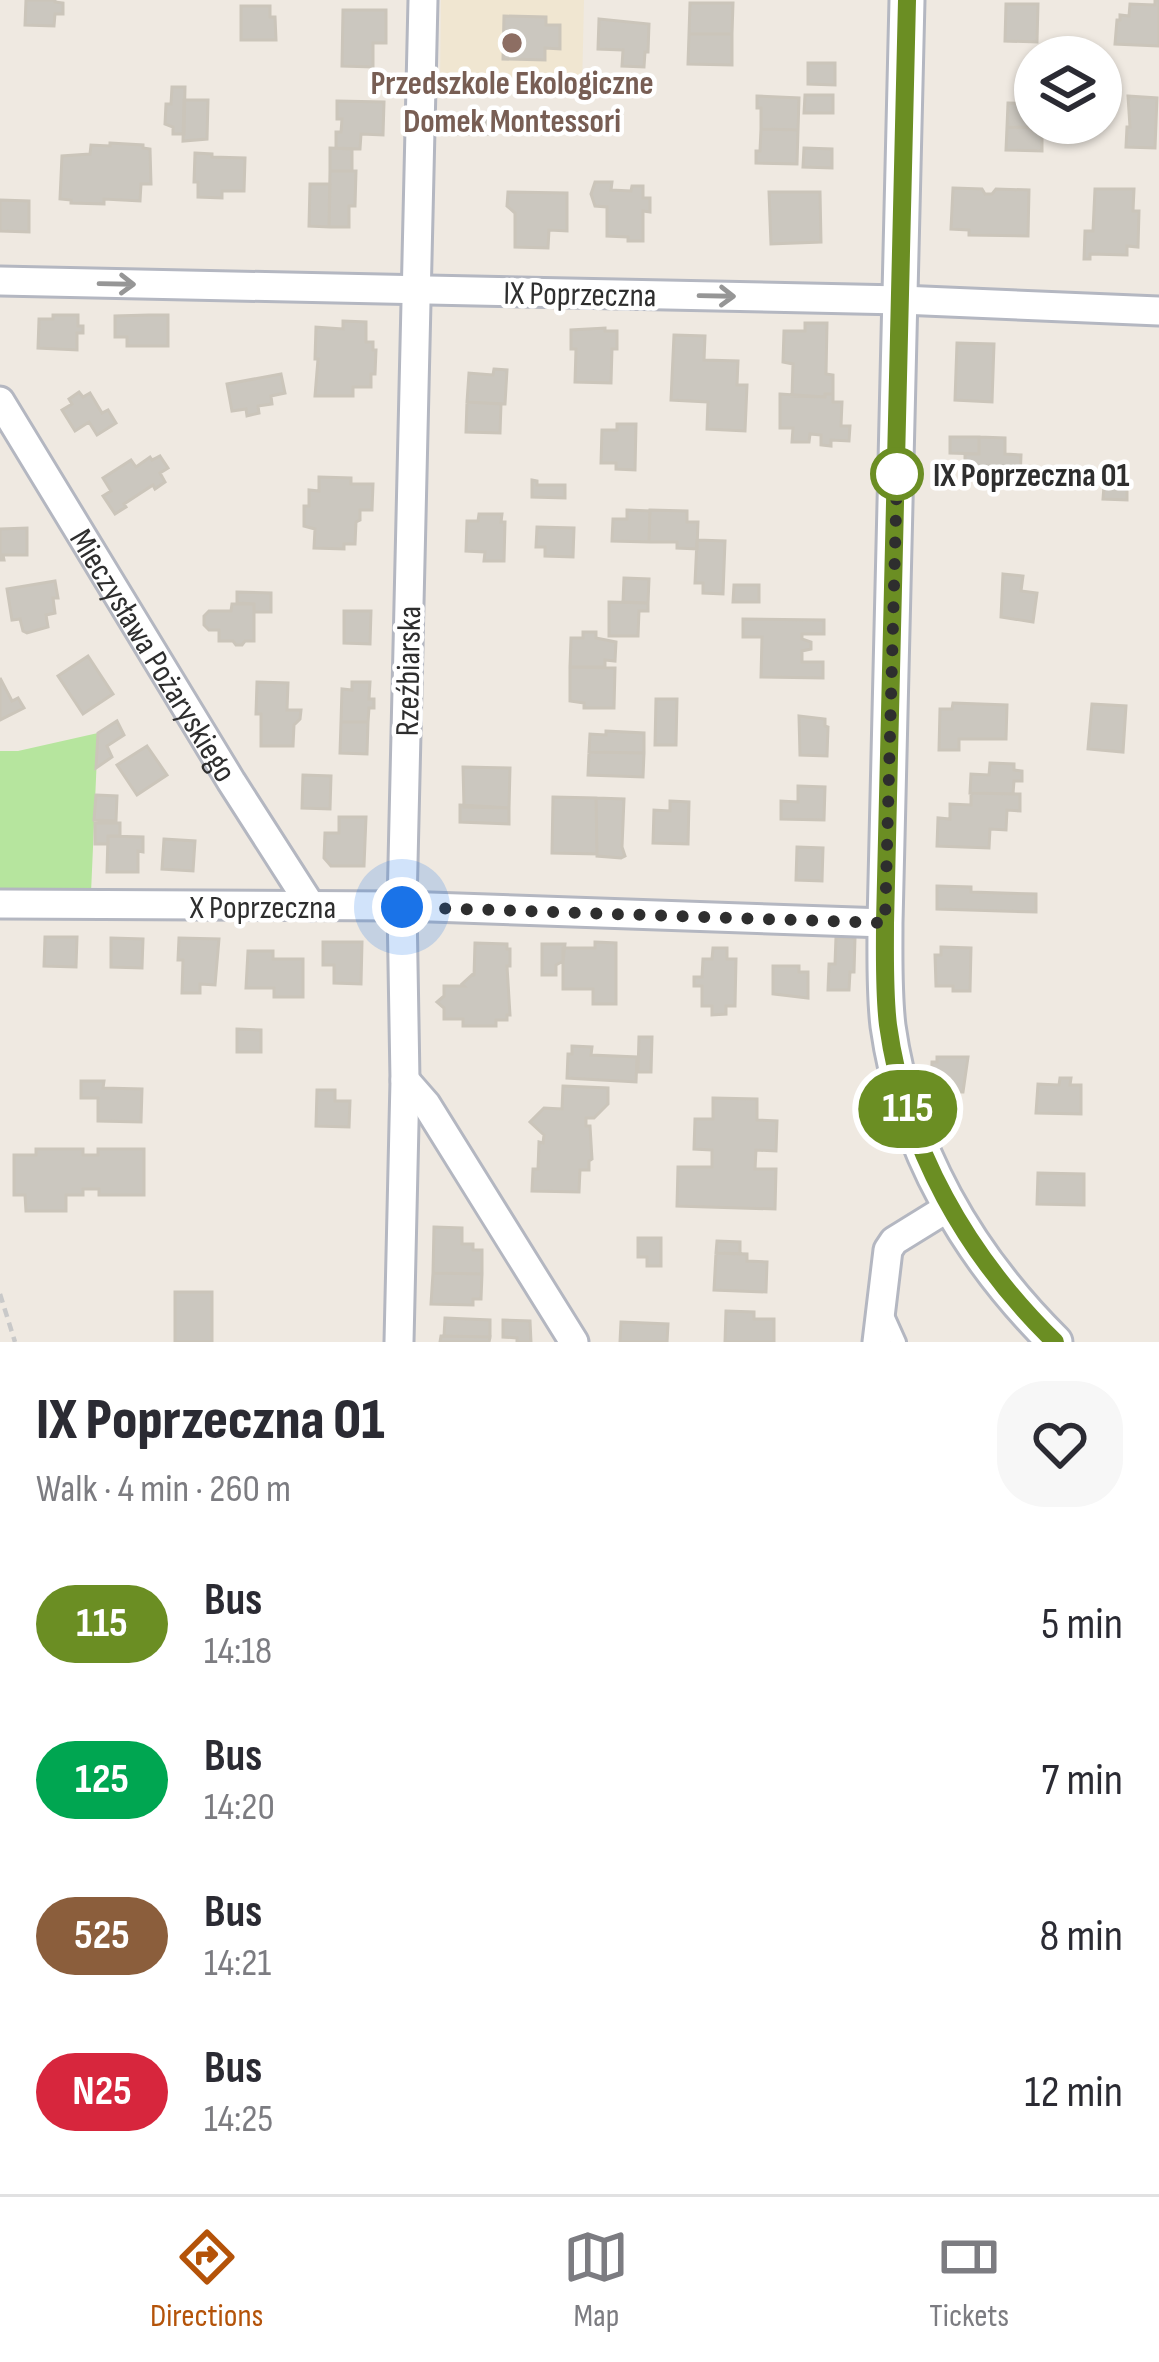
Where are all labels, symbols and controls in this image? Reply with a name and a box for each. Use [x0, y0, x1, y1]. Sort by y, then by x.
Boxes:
marker: Przedszkole Ekologiczne Domek Montessori [499, 30, 525, 56]
map controls [1014, 36, 1122, 144]
button: layers [1014, 36, 1122, 144]
place label: Przedszkole Ekologiczne Domek Montessori [370, 64, 654, 142]
one-way arrow [97, 272, 136, 295]
street label: IX Poprzeczna [503, 274, 657, 316]
one-way arrow [697, 285, 736, 308]
marker: IX Poprzeczna 01 [872, 449, 922, 499]
place label: IX Poprzeczna 01 [933, 456, 1130, 496]
street label: Mieczysława Pożaryskiego [61, 522, 245, 789]
street label: Rzeźbiarska [388, 605, 430, 737]
your location [372, 877, 432, 937]
street label: X Poprzeczna [189, 888, 336, 928]
line badge: 115 [839, 1070, 977, 1148]
text: 115 [882, 1083, 934, 1134]
button: heart [997, 1381, 1123, 1507]
text: IX Poprzeczna 01 [36, 1387, 385, 1455]
text: Walk · 4 min · 260 m [36, 1466, 291, 1513]
text: Bus [204, 1573, 262, 1628]
text: 5 min [1041, 1597, 1123, 1652]
text: 115 [76, 1598, 128, 1649]
text: 14:18 [204, 1628, 272, 1675]
text: Bus [204, 1729, 262, 1784]
text: 7 min [1041, 1753, 1123, 1808]
text: 125 [75, 1754, 129, 1805]
text: 14:20 [204, 1784, 275, 1831]
text: Bus [204, 1885, 262, 1940]
text: 8 min [1040, 1909, 1123, 1964]
text: 525 [74, 1910, 130, 1961]
text: 14:21 [204, 1940, 271, 1987]
text: Bus [204, 2041, 262, 2096]
text: 12 min [1025, 2065, 1123, 2120]
text: N25 [72, 2066, 132, 2117]
text: 14:25 [204, 2096, 273, 2143]
tab: Directions [150, 2224, 263, 2336]
tab: Map [563, 2224, 629, 2336]
tab: Tickets [929, 2224, 1009, 2336]

